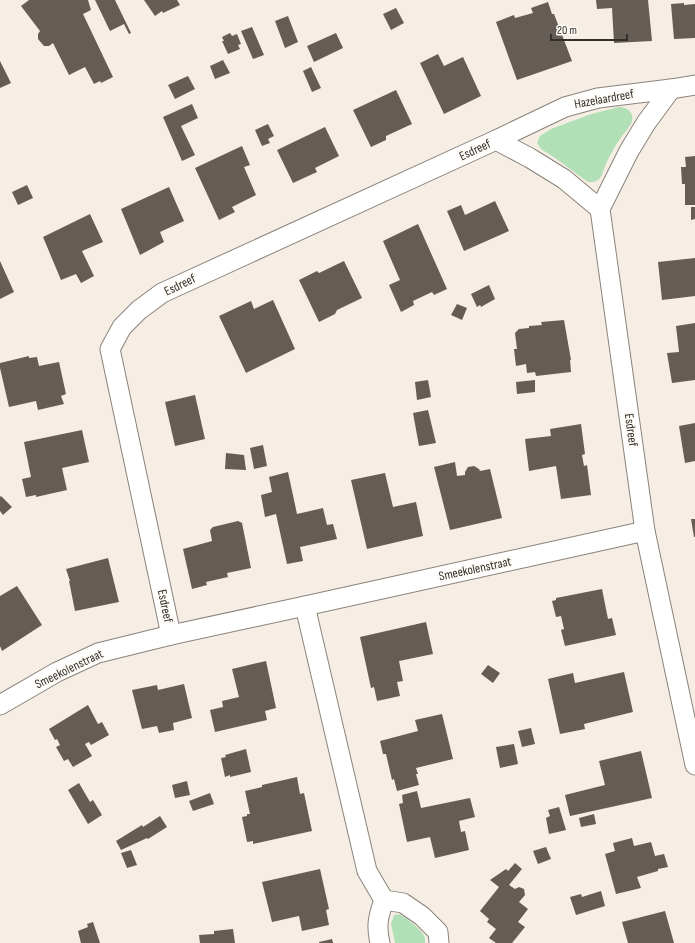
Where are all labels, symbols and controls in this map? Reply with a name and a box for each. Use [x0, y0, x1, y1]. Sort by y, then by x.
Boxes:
scale bar [551, 16, 627, 42]
text: 20 m [557, 23, 577, 38]
street label: Hazelaardreef [573, 86, 635, 112]
street label: Esdreef [457, 136, 494, 164]
street label: Esdreef [162, 270, 199, 299]
street label: Esdreef [621, 412, 641, 448]
street label: Smeekolenstraat [437, 553, 513, 585]
street label: Esdreef [154, 588, 176, 624]
street label: Smeekolenstraat [32, 646, 106, 692]

